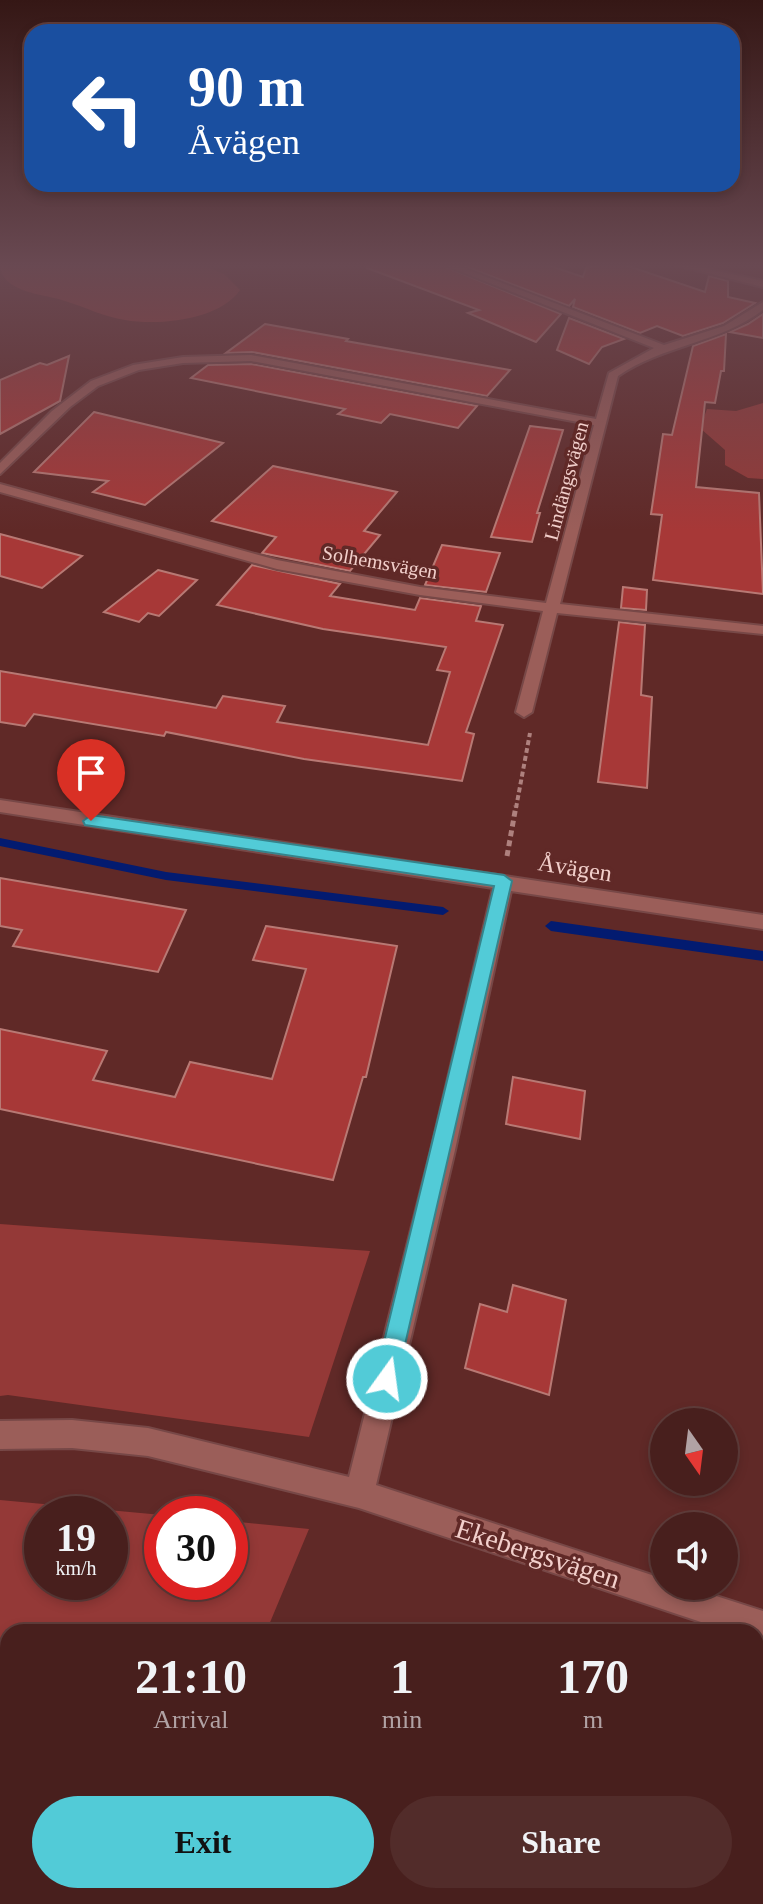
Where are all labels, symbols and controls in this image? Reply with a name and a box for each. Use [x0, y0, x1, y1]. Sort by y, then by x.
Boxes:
icon: left [56, 56, 160, 160]
text: 90 m [188, 56, 305, 118]
text: Åvägen [188, 122, 300, 162]
street label: Lindängsvägen [540, 419, 593, 543]
street label: Solhemsvägen [320, 541, 439, 584]
pin [57, 739, 125, 821]
icon: arrive [69, 751, 113, 795]
street label: Åvägen [536, 849, 614, 887]
position arrow [345, 1337, 429, 1421]
north arrow [650, 1408, 738, 1496]
map controls [650, 1408, 738, 1600]
speed limit sign: 30 [144, 1496, 248, 1600]
street label: Ekebergsvägen [452, 1512, 624, 1595]
button: sound [650, 1512, 738, 1600]
text: 19 [56, 1515, 96, 1560]
text: km/h [55, 1557, 97, 1579]
text: 21:10 [135, 1650, 247, 1703]
text: 1 [390, 1650, 414, 1703]
text: 170 [557, 1650, 629, 1703]
text: Arrival [153, 1705, 228, 1734]
text: min [382, 1705, 422, 1734]
text: m [583, 1705, 603, 1734]
button: Exit [32, 1796, 374, 1888]
button: Share [390, 1796, 732, 1888]

